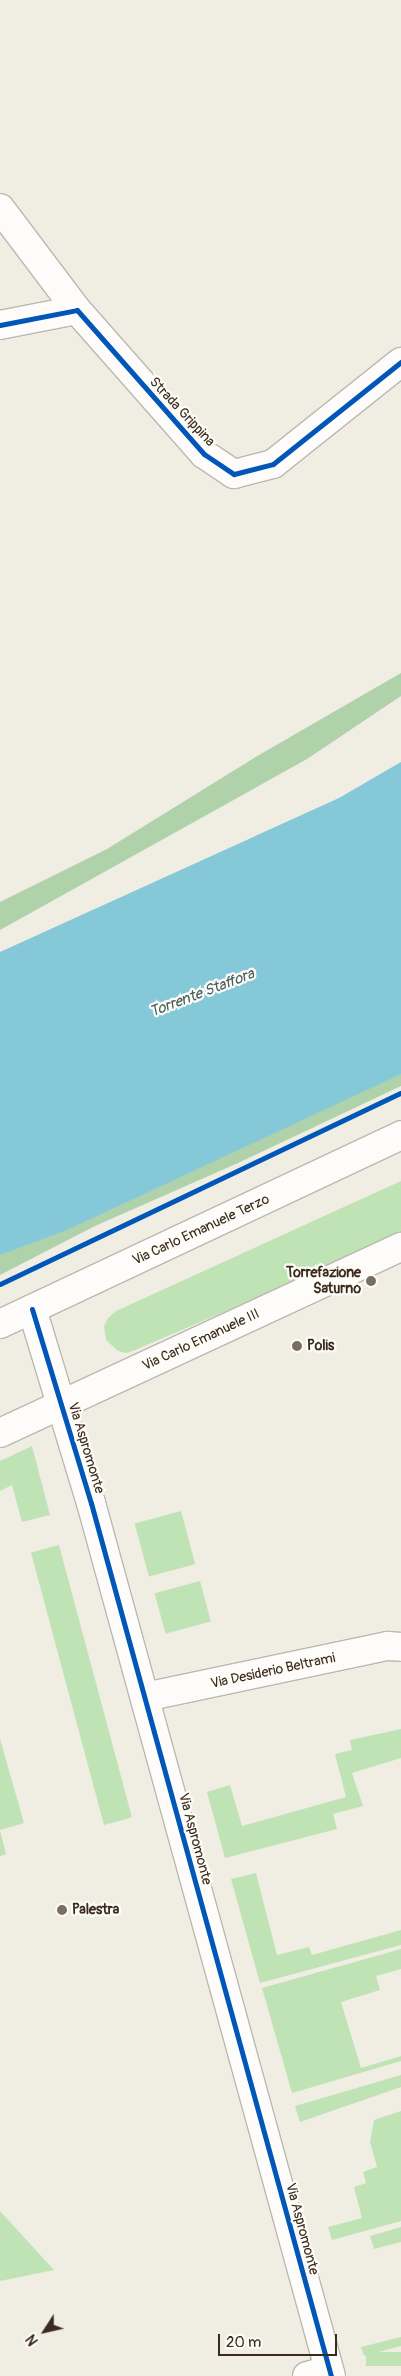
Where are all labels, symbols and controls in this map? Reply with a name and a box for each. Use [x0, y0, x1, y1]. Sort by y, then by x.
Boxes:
street label: Strada Grippina [146, 374, 218, 450]
water label: Torrente Staffora [147, 965, 257, 1021]
street label: Via Carlo Emanuele Terzo [130, 1191, 272, 1269]
place label: Torrefazione Saturno [286, 1265, 361, 1298]
marker: Torrefazione Saturno [365, 1275, 377, 1287]
street label: Via Carlo Emanuele III [140, 1305, 262, 1375]
place label: Polis [307, 1338, 334, 1354]
marker: Polis [291, 1340, 303, 1352]
street label: Via Aspromonte [64, 1400, 108, 1496]
street label: Via Desiderio Beltrami [209, 1650, 337, 1692]
street label: Via Aspromonte [175, 1791, 215, 1887]
place label: Palestra [72, 1902, 119, 1918]
marker: Palestra [56, 1904, 68, 1916]
street label: Via Aspromonte [282, 2181, 322, 2277]
north arrow [20, 2306, 70, 2356]
scale bar [221, 2324, 340, 2356]
text: N [23, 2331, 42, 2349]
text: 20 m [226, 2333, 261, 2352]

